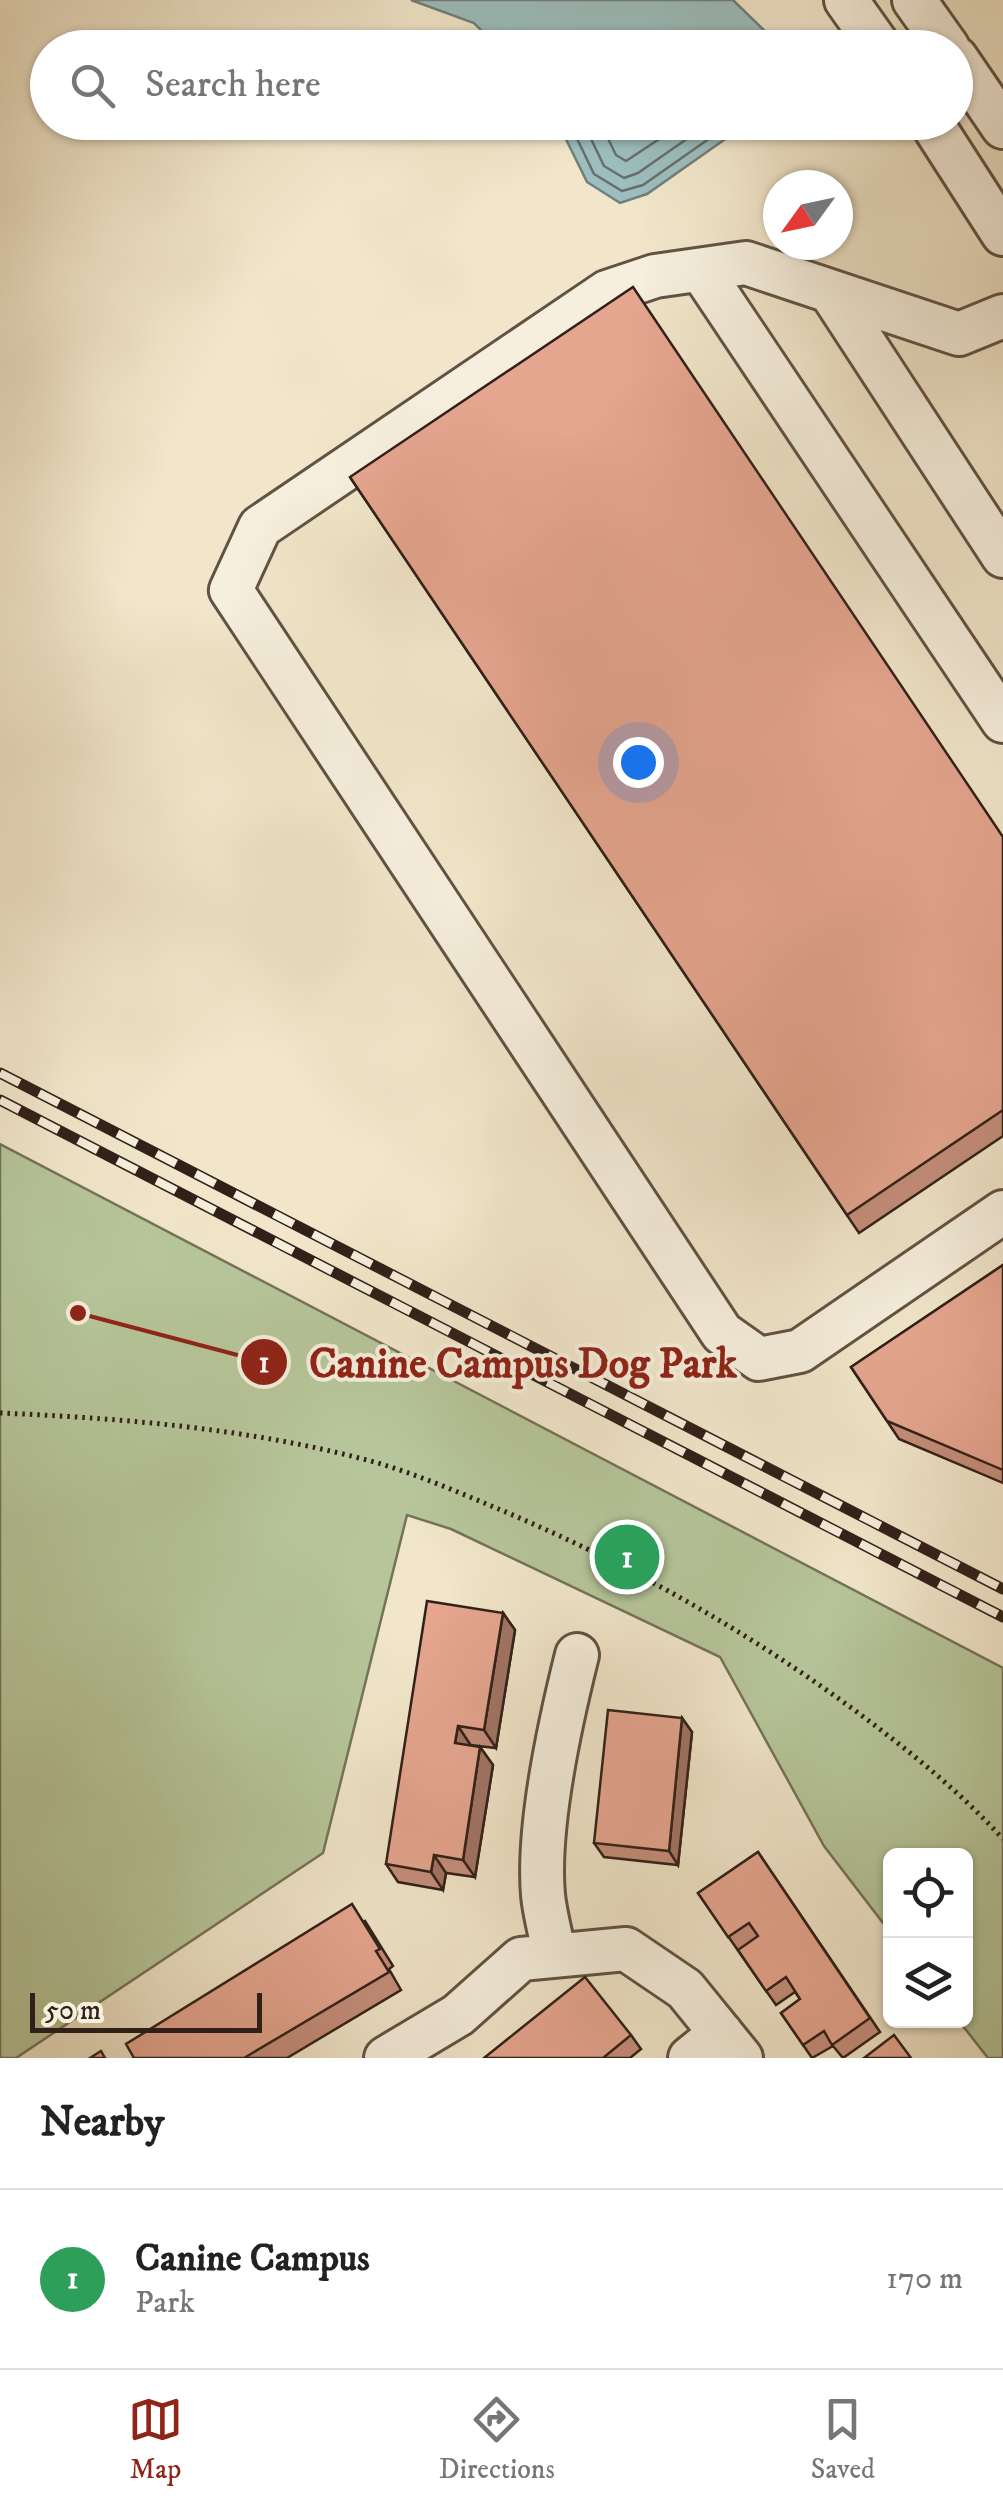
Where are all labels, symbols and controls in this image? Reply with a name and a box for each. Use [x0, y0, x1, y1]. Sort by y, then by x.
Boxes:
search box [30, 30, 973, 140]
icon: search [65, 58, 120, 113]
text: Search here [145, 61, 321, 109]
north arrow [763, 170, 853, 260]
your location [613, 737, 664, 788]
callout: Canine Campus Dog Park [239, 1326, 757, 1398]
text: Canine Campus Dog Park [309, 1339, 738, 1391]
text: 1 [258, 1345, 270, 1382]
pin: 1 [594, 1520, 660, 1594]
map controls [883, 1848, 973, 2028]
button: locate [883, 1848, 973, 1938]
button: layers [883, 1938, 973, 2028]
scale bar [30, 1988, 262, 2032]
text: 50 m [45, 1993, 101, 2028]
text: Nearby [40, 2097, 164, 2149]
text: Canine Campus [135, 2235, 370, 2283]
text: 1 [67, 2259, 78, 2299]
text: 170 m [886, 2259, 963, 2299]
text: Park [135, 2283, 195, 2323]
tab: Map [128, 2392, 183, 2487]
tab: Directions [439, 2392, 555, 2487]
tab: Saved [811, 2392, 875, 2487]

